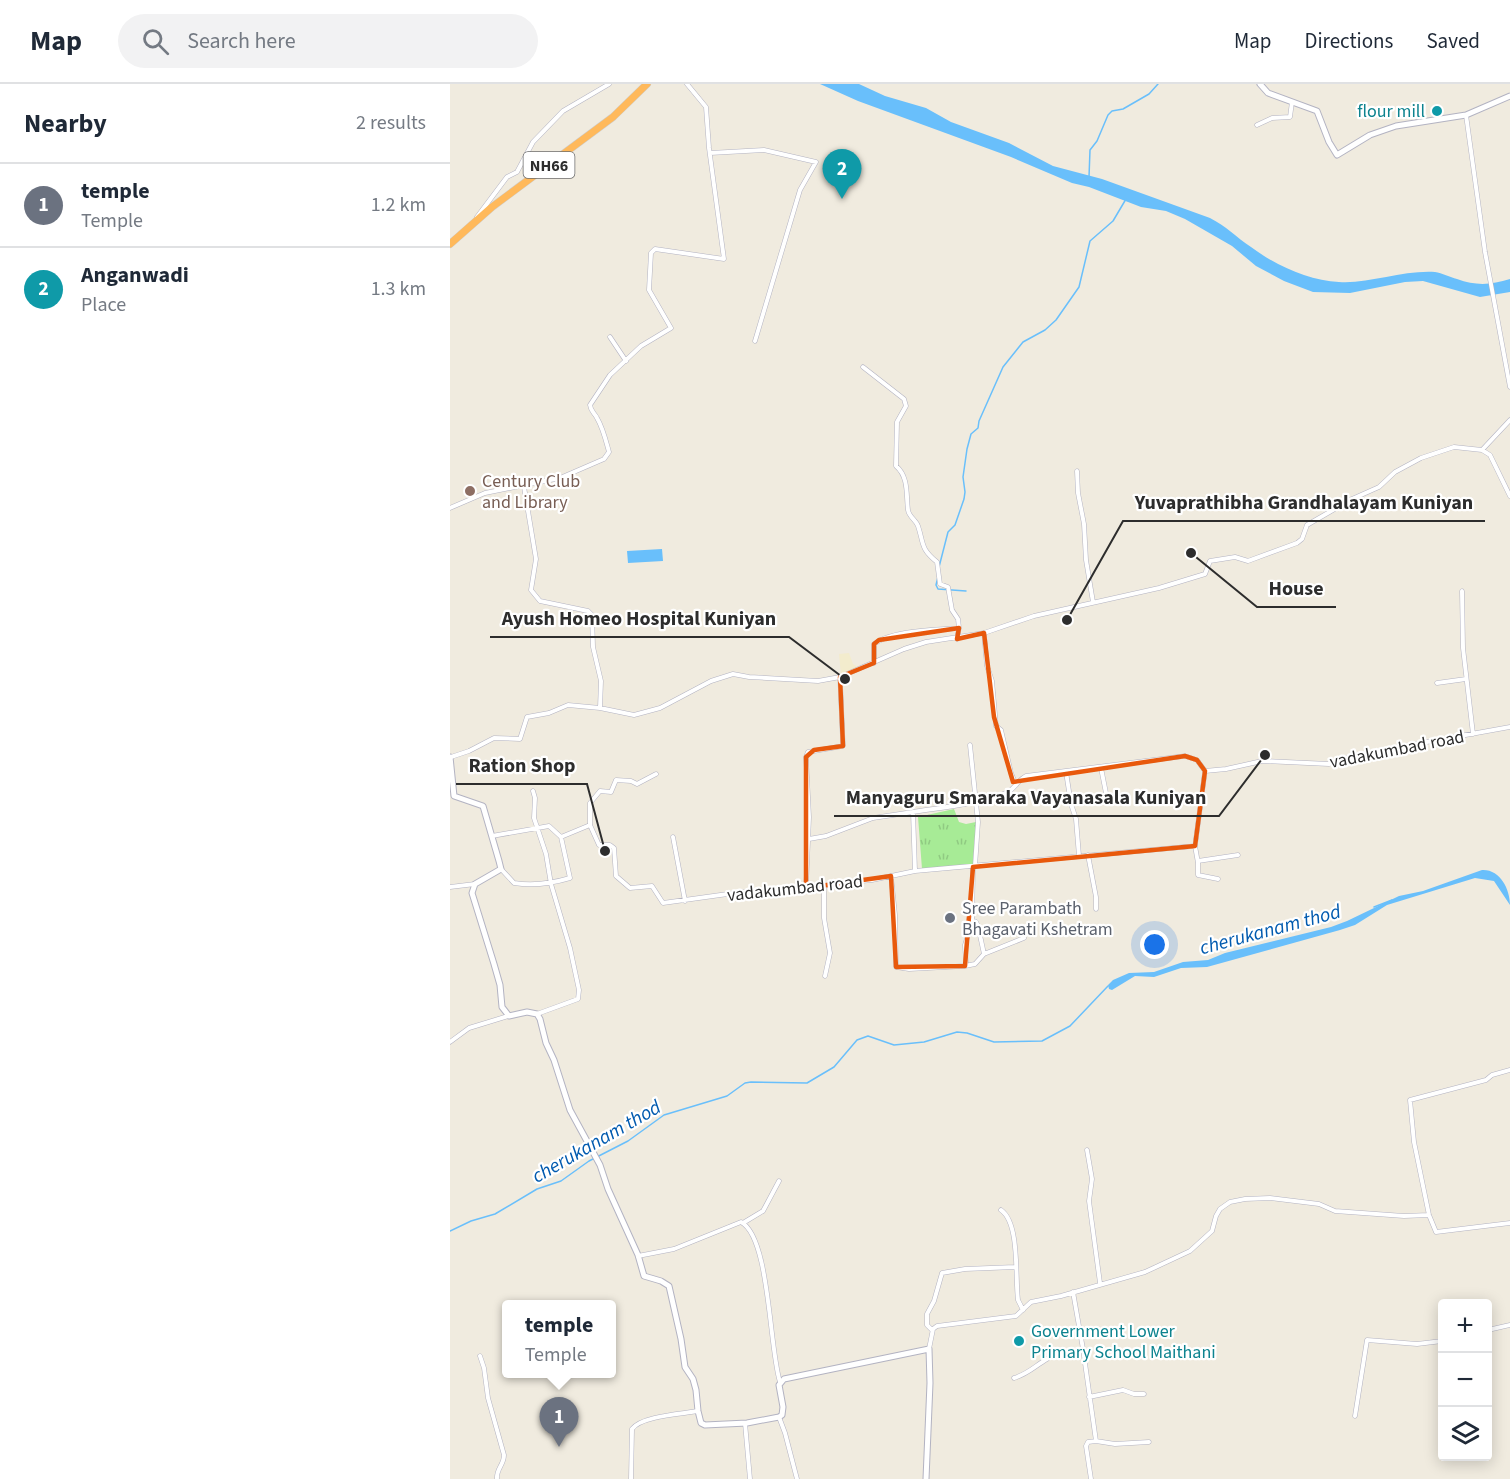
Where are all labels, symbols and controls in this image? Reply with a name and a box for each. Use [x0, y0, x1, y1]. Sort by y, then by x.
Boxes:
search box [118, 14, 538, 68]
text: Map [30, 21, 82, 61]
icon: search [139, 25, 172, 58]
text: Search here [187, 25, 296, 57]
text: Map [1234, 26, 1272, 56]
text: Directions [1305, 26, 1393, 56]
text: Saved [1426, 26, 1480, 56]
place label: flour mill [1357, 99, 1425, 124]
marker: flour mill [1430, 104, 1444, 118]
text: Nearby [24, 105, 107, 142]
text: 2 results [356, 109, 426, 137]
pin: 2 [822, 150, 862, 199]
road number: NH66 [524, 152, 574, 178]
text: temple [81, 175, 150, 207]
text: 1 [38, 191, 49, 219]
text: 1.2 km [371, 191, 426, 219]
text: Temple [81, 207, 143, 235]
text: Anganwadi [81, 259, 189, 291]
text: 2 [38, 275, 49, 303]
text: 1.3 km [371, 275, 426, 303]
text: Place [81, 291, 126, 319]
place label: Century Club and Library [482, 469, 580, 515]
callout: Yuvaprathibha Grandhalayam Kuniyan [1123, 483, 1485, 521]
marker: Century Club and Library [463, 484, 477, 498]
text: Yuvaprathibha Grandhalayam Kuniyan [1134, 489, 1473, 517]
callout: House [1257, 569, 1336, 607]
text: House [1268, 575, 1324, 603]
callout: Ayush Homeo Hospital Kuniyan [490, 599, 789, 637]
text: Ayush Homeo Hospital Kuniyan [501, 605, 776, 633]
street label: vadakumbad road [1328, 724, 1467, 775]
callout: Ration Shop [456, 746, 587, 784]
text: Ration Shop [468, 752, 576, 780]
callout: Manyaguru Smaraka Vayanasala Kuniyan [834, 778, 1219, 816]
text: Manyaguru Smaraka Vayanasala Kuniyan [846, 784, 1206, 812]
street label: vadakumbad road [726, 869, 864, 908]
place label: Sree Parambath Bhagavati Kshetram [962, 896, 1113, 942]
water label: cherukanam thod [1197, 897, 1345, 962]
marker: Sree Parambath Bhagavati Kshetram [943, 911, 957, 925]
your location [1140, 930, 1169, 959]
water label: cherukanam thod [527, 1093, 667, 1190]
map controls [1438, 1299, 1492, 1461]
button: + [1438, 1299, 1492, 1353]
popup [502, 1300, 616, 1378]
text: temple [525, 1309, 593, 1341]
place label: Government Lower Primary School Maithani [1031, 1319, 1216, 1365]
marker: Government Lower Primary School Maithani [1012, 1334, 1026, 1348]
text: Temple [525, 1341, 587, 1369]
button: − [1438, 1353, 1492, 1407]
pin: 1 [540, 1398, 578, 1447]
button: layers [1438, 1407, 1492, 1461]

